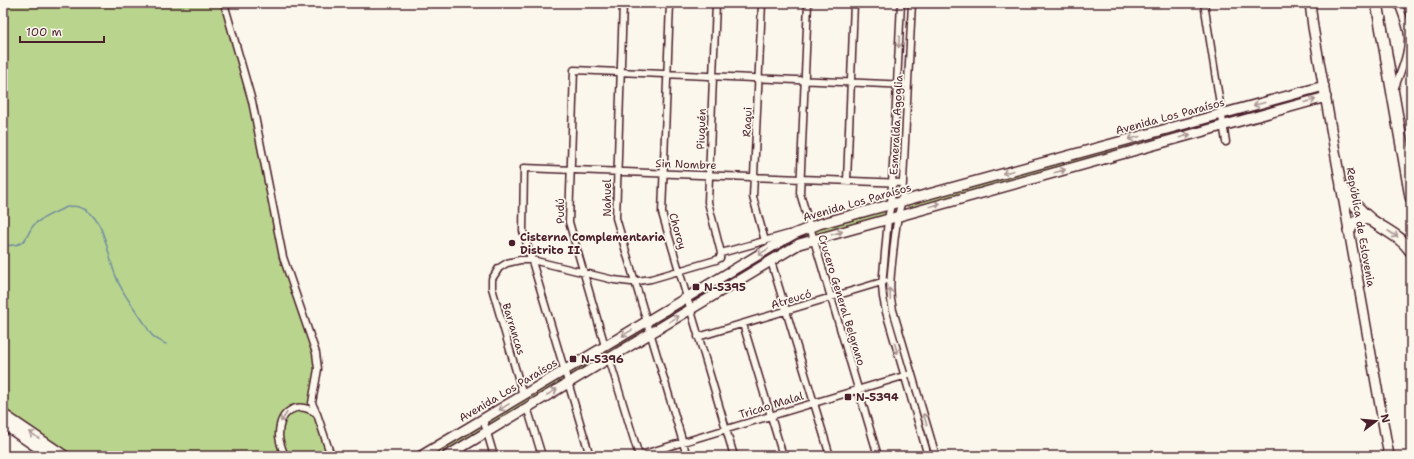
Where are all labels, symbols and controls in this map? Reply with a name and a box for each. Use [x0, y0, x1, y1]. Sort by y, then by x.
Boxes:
scale bar [20, 18, 104, 44]
text: 100 m [26, 24, 62, 40]
one-way arrow [895, 35, 903, 48]
street label: Esmeralda Agoglia [886, 74, 907, 176]
street label: Avenida Los Paraísos [1114, 95, 1226, 138]
one-way arrow [1304, 97, 1317, 104]
one-way arrow [1253, 101, 1266, 108]
street label: Raqui [739, 107, 756, 137]
street label: Piuquén [693, 108, 710, 150]
one-way arrow [1178, 131, 1191, 139]
one-way arrow [1128, 135, 1141, 142]
street label: Sin Nombre [655, 156, 717, 173]
one-way arrow [1053, 166, 1066, 174]
street label: República de Eslovenia [1343, 166, 1378, 288]
one-way arrow [1002, 169, 1015, 176]
street label: Nahuel [600, 179, 615, 217]
street label: Avenida Los Paraísos [801, 180, 913, 225]
street label: Pudú [553, 198, 568, 224]
one-way arrow [928, 201, 941, 209]
street label: Choroy [665, 211, 690, 251]
one-way arrow [830, 229, 843, 236]
place label: Cisterna Complementaria Distrito II [520, 230, 666, 258]
one-way arrow [1387, 230, 1398, 238]
street label: Crucero General Belgrano [814, 233, 869, 368]
marker: Cisterna Complementaria Distrito II [507, 238, 517, 248]
one-way arrow [758, 248, 769, 256]
place label: N-5395 [704, 280, 746, 295]
marker: N-5395 [691, 282, 701, 292]
street label: Atreucó [769, 286, 814, 313]
one-way arrow [887, 288, 894, 301]
street label: Barrancas [499, 301, 529, 357]
one-way arrow [668, 315, 679, 323]
one-way arrow [622, 329, 633, 337]
one-way arrow [893, 341, 900, 354]
place label: N-5396 [581, 352, 624, 367]
marker: N-5396 [568, 354, 578, 364]
street label: Avenida Los Paraísos [456, 355, 560, 426]
one-way arrow [546, 388, 557, 396]
street label: Tricao Malal [737, 388, 806, 422]
place label: N-5394 [856, 390, 899, 405]
marker: N-5394 [843, 392, 853, 402]
north arrow [1356, 401, 1396, 441]
one-way arrow [498, 403, 510, 411]
one-way arrow [280, 412, 289, 423]
one-way arrow [921, 412, 928, 425]
text: N [1377, 412, 1394, 425]
one-way arrow [29, 431, 40, 439]

